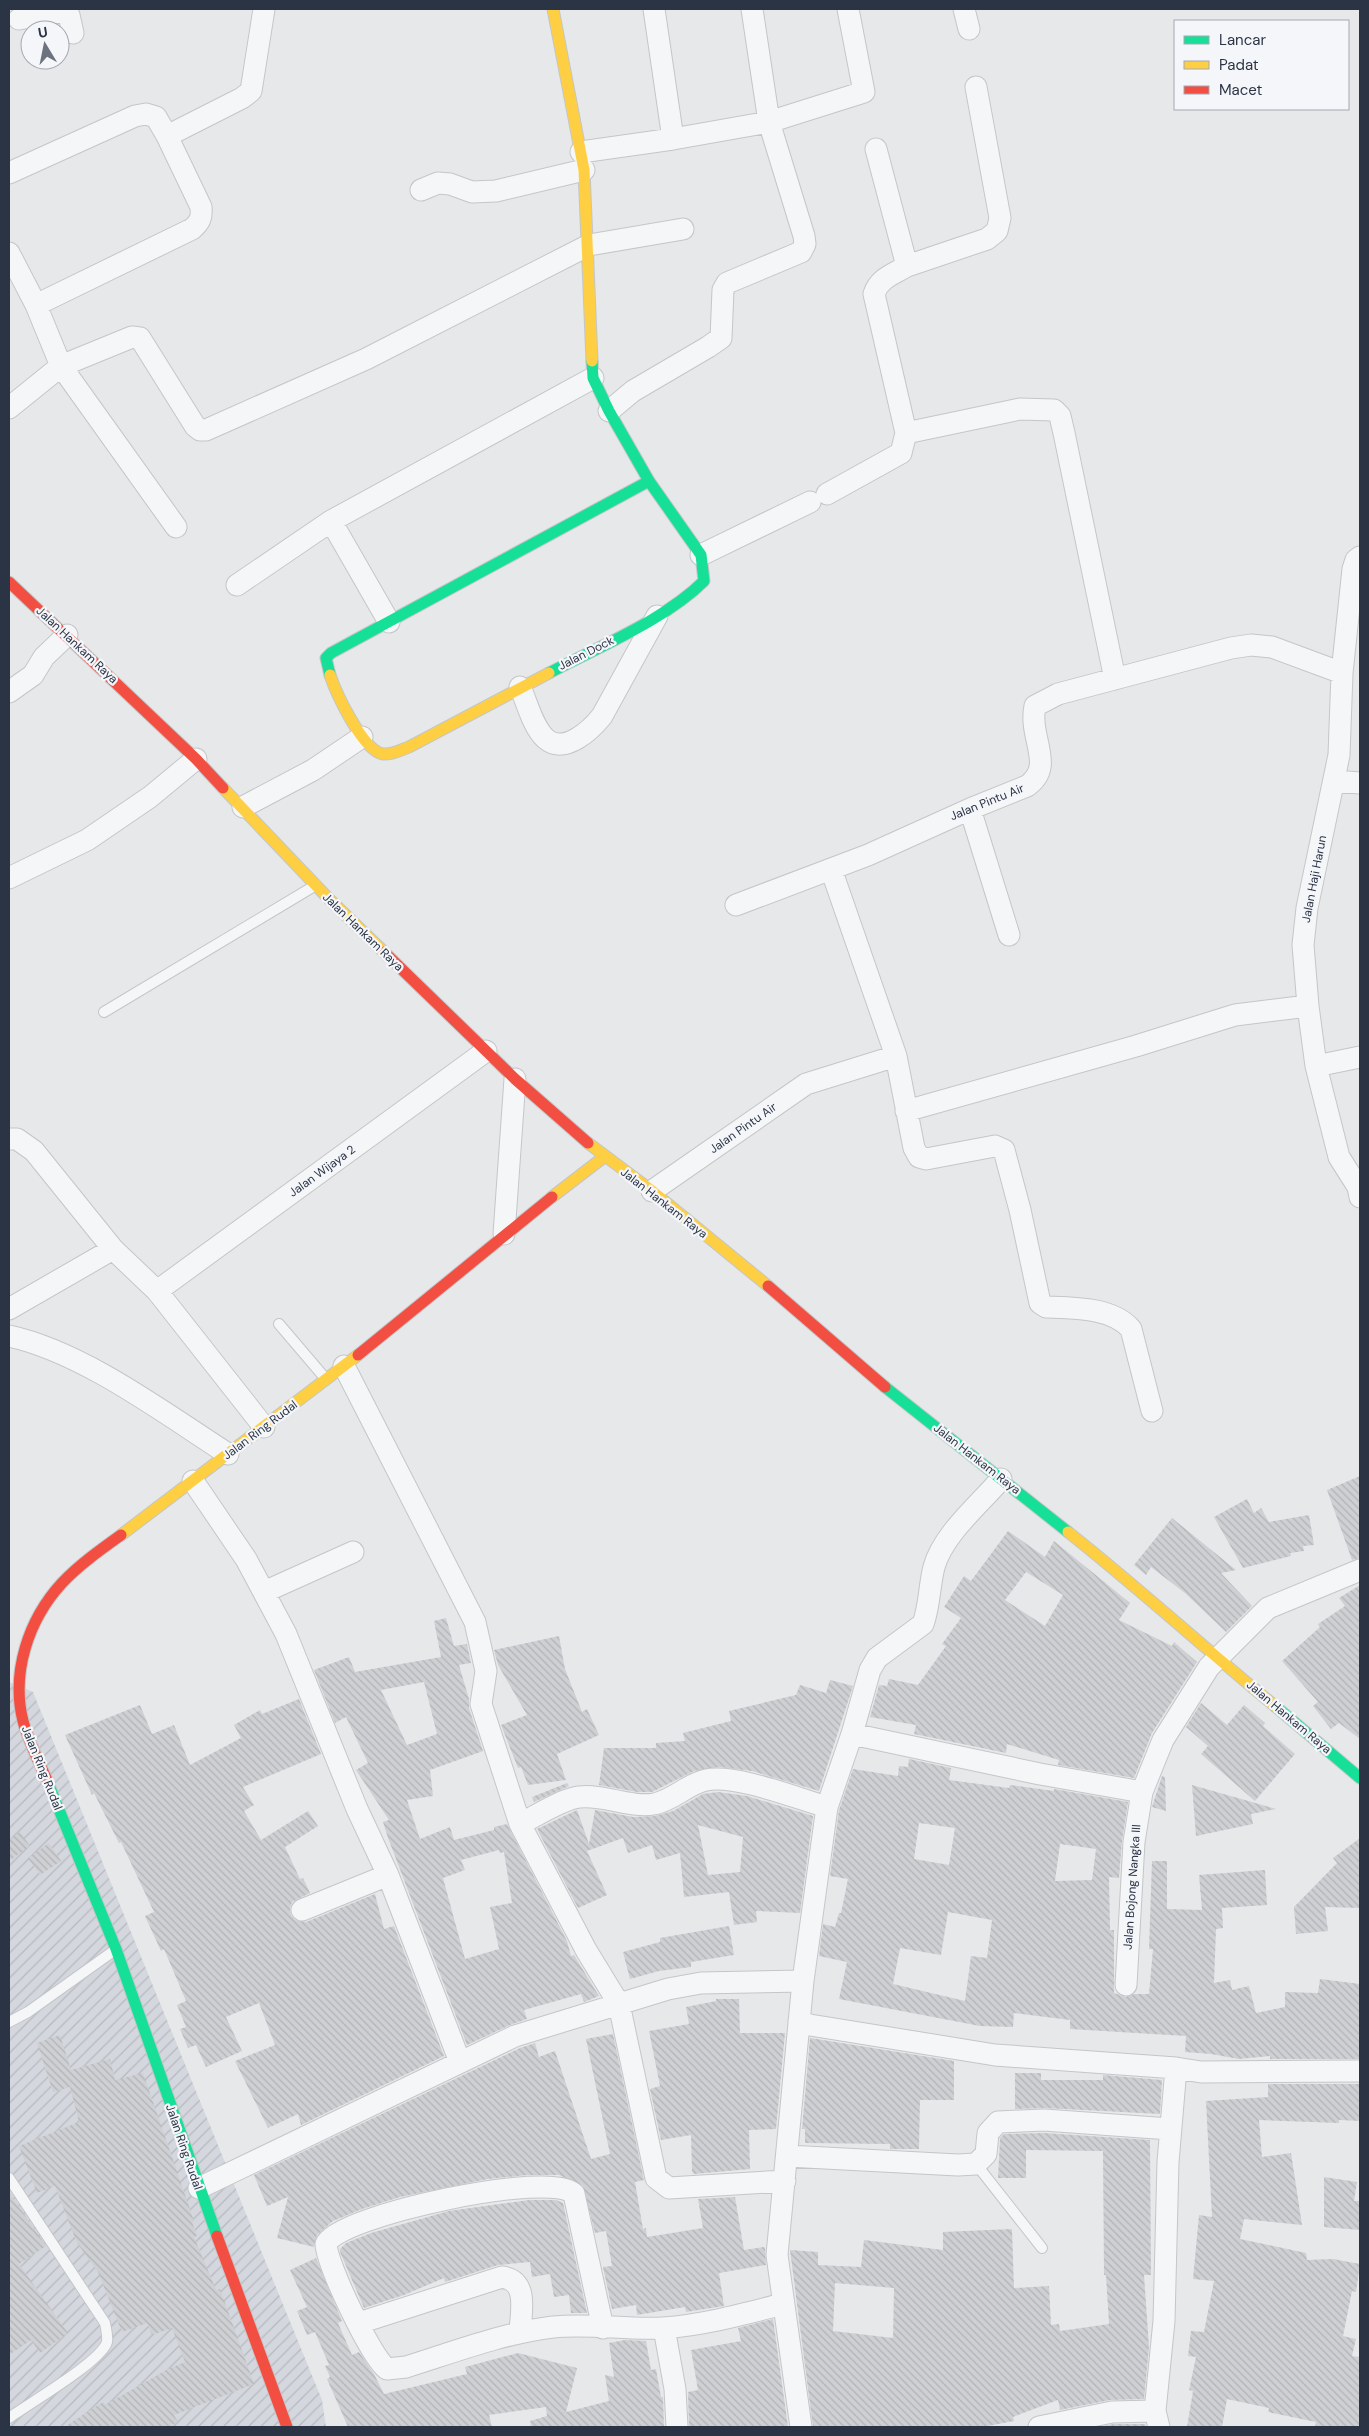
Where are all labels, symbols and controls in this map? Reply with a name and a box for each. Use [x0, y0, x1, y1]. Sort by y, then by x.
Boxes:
north arrow [20, 20, 70, 70]
legend [1174, 20, 1349, 110]
text: U [36, 23, 49, 42]
text: Lancar [1219, 30, 1266, 50]
text: Padat [1219, 55, 1259, 75]
text: Macet [1219, 80, 1263, 100]
street label: Jalan Hankam Raya [33, 603, 121, 687]
street label: Jalan Dock [556, 632, 616, 674]
street label: Jalan Pintu Air [948, 780, 1027, 824]
street label: Jalan Haji Harun [1298, 834, 1330, 924]
street label: Jalan Hankam Raya [319, 889, 407, 975]
street label: Jalan Pintu Air [706, 1099, 780, 1157]
street label: Jalan Wijaya 2 [286, 1141, 359, 1201]
street label: Jalan Hankam Raya [617, 1164, 711, 1242]
street label: Jalan Ring Rudal [220, 1397, 300, 1463]
street label: Jalan Hankam Raya [930, 1420, 1024, 1498]
street label: Jalan Hankam Raya [1243, 1677, 1335, 1757]
street label: Jalan Ring Rudal [18, 1724, 66, 1812]
street label: Jalan Bojong Nangka III [1120, 1824, 1144, 1950]
street label: Jalan Ring Rudal [162, 2102, 206, 2192]

